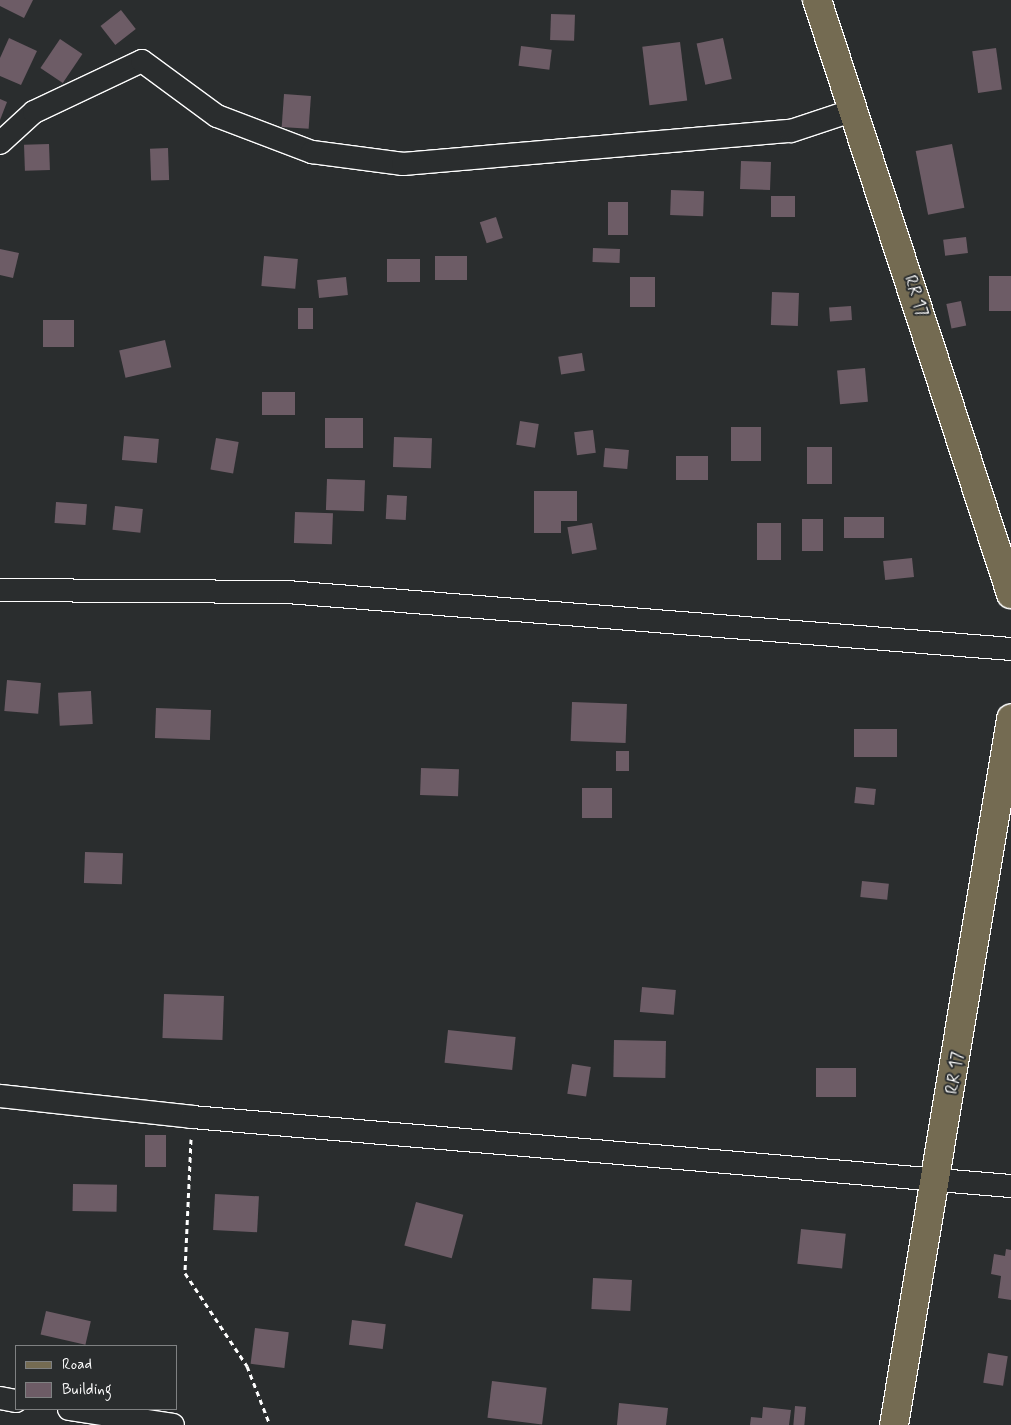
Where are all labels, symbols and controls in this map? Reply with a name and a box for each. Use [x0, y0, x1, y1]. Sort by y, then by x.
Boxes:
street label: RR 17 [899, 272, 933, 320]
street label: RR 17 [941, 1050, 969, 1096]
legend [15, 1345, 178, 1410]
text: Road [62, 1355, 92, 1375]
text: Building [62, 1380, 112, 1400]

